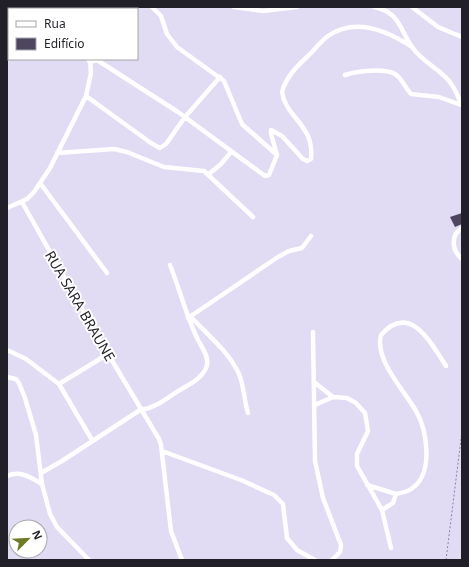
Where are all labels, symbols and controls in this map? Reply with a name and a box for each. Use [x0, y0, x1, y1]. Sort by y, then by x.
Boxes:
legend [8, 8, 138, 60]
text: Rua [44, 15, 66, 32]
text: Edifício [44, 35, 85, 52]
street label: RUA SARA BRAUNE [41, 247, 120, 365]
north arrow [8, 519, 48, 559]
text: N [29, 528, 46, 542]

